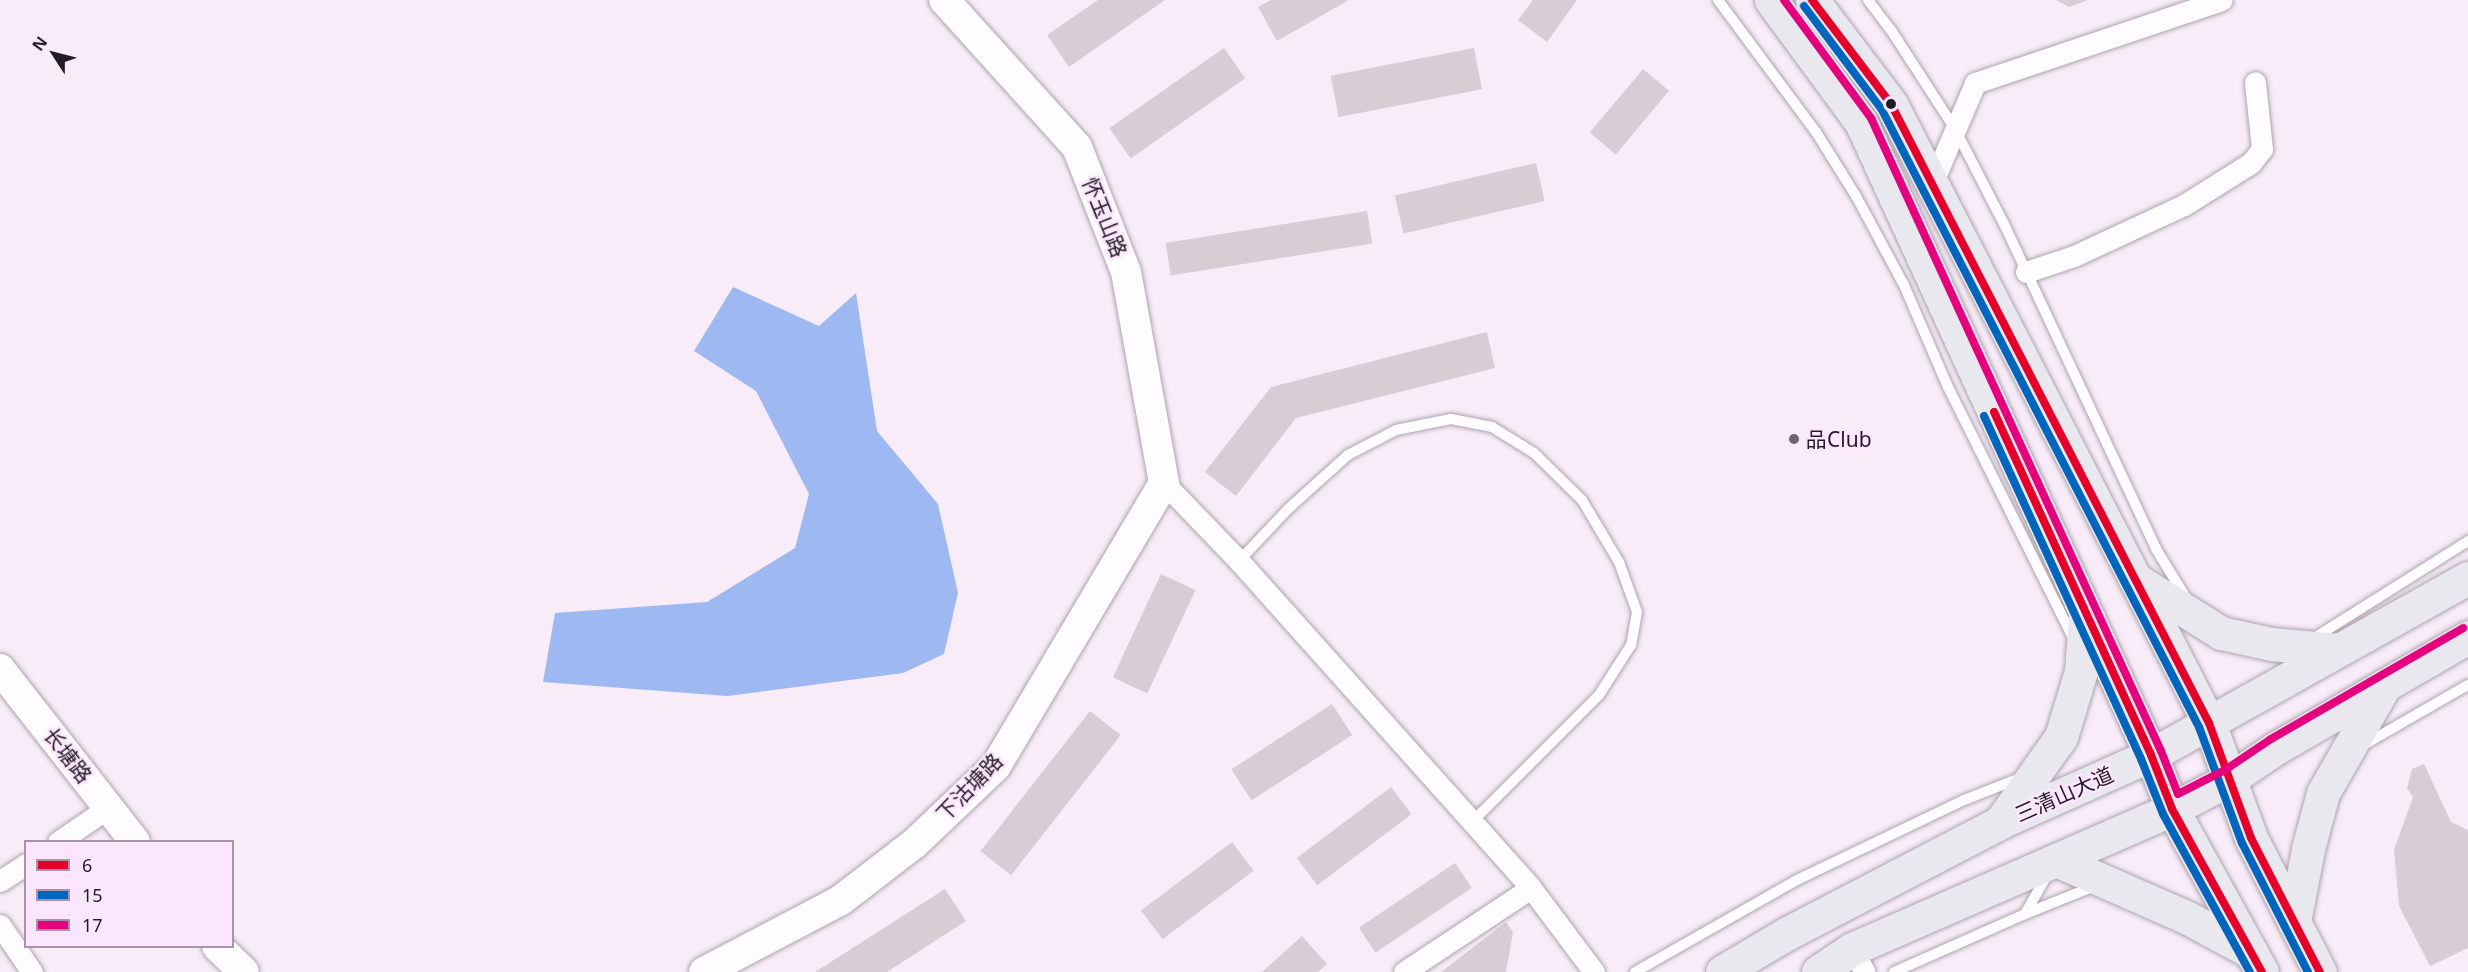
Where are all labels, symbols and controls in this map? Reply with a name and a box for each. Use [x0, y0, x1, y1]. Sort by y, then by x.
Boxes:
north arrow [24, 24, 84, 84]
text: N [27, 32, 52, 55]
unlabelled marker [1885, 98, 1897, 110]
street label: 怀玉山路 [1078, 173, 1132, 261]
place label: 品Club [1806, 426, 1872, 452]
marker: 品Club [1787, 432, 1801, 446]
street label: 长塘路 [39, 722, 97, 788]
street label: 下沽塘路 [931, 748, 1007, 826]
street label: 三清山大道 [2011, 761, 2117, 827]
legend [24, 840, 234, 948]
text: 6 [82, 853, 92, 877]
text: 15 [82, 883, 103, 907]
text: 17 [82, 913, 103, 937]

